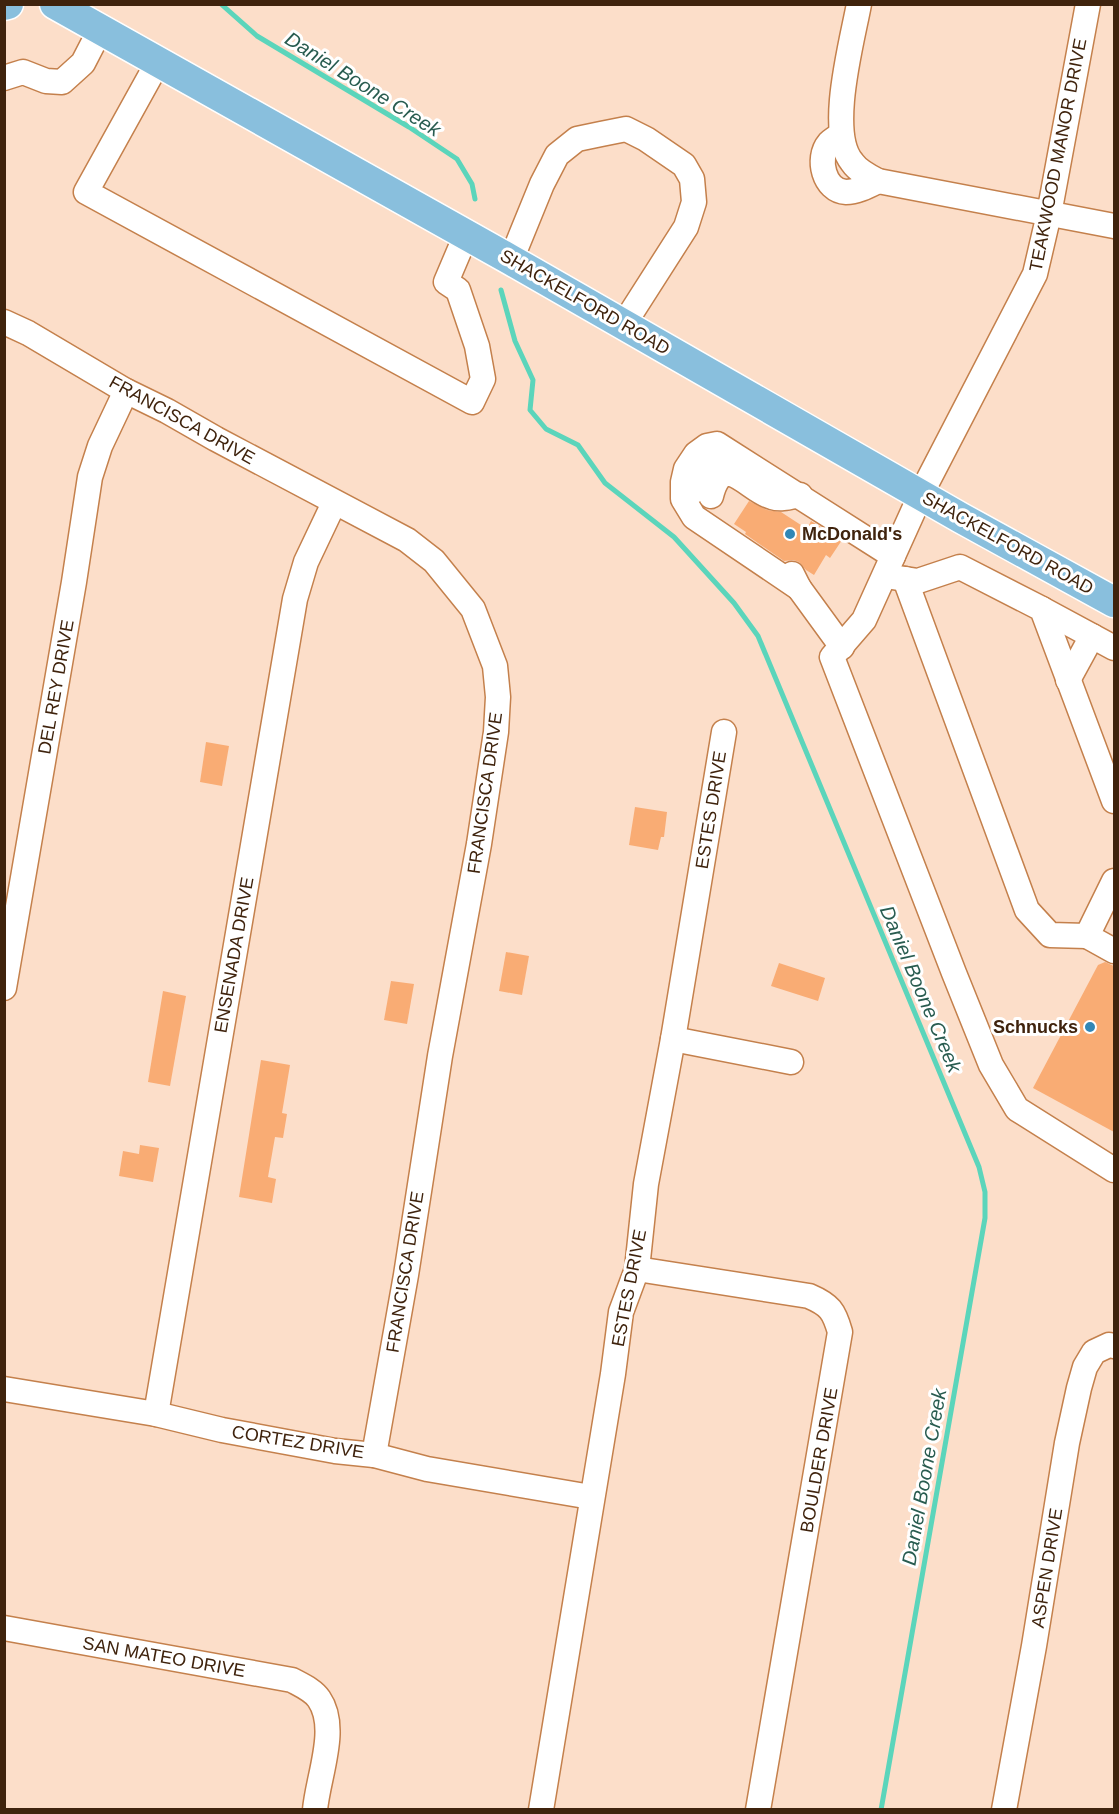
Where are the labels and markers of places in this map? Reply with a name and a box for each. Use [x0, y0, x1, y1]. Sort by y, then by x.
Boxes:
place label: McDonald's [802, 524, 902, 544]
marker: McDonald's [783, 527, 797, 541]
place label: Schnucks [993, 1017, 1078, 1037]
marker: Schnucks [1083, 1020, 1097, 1034]

